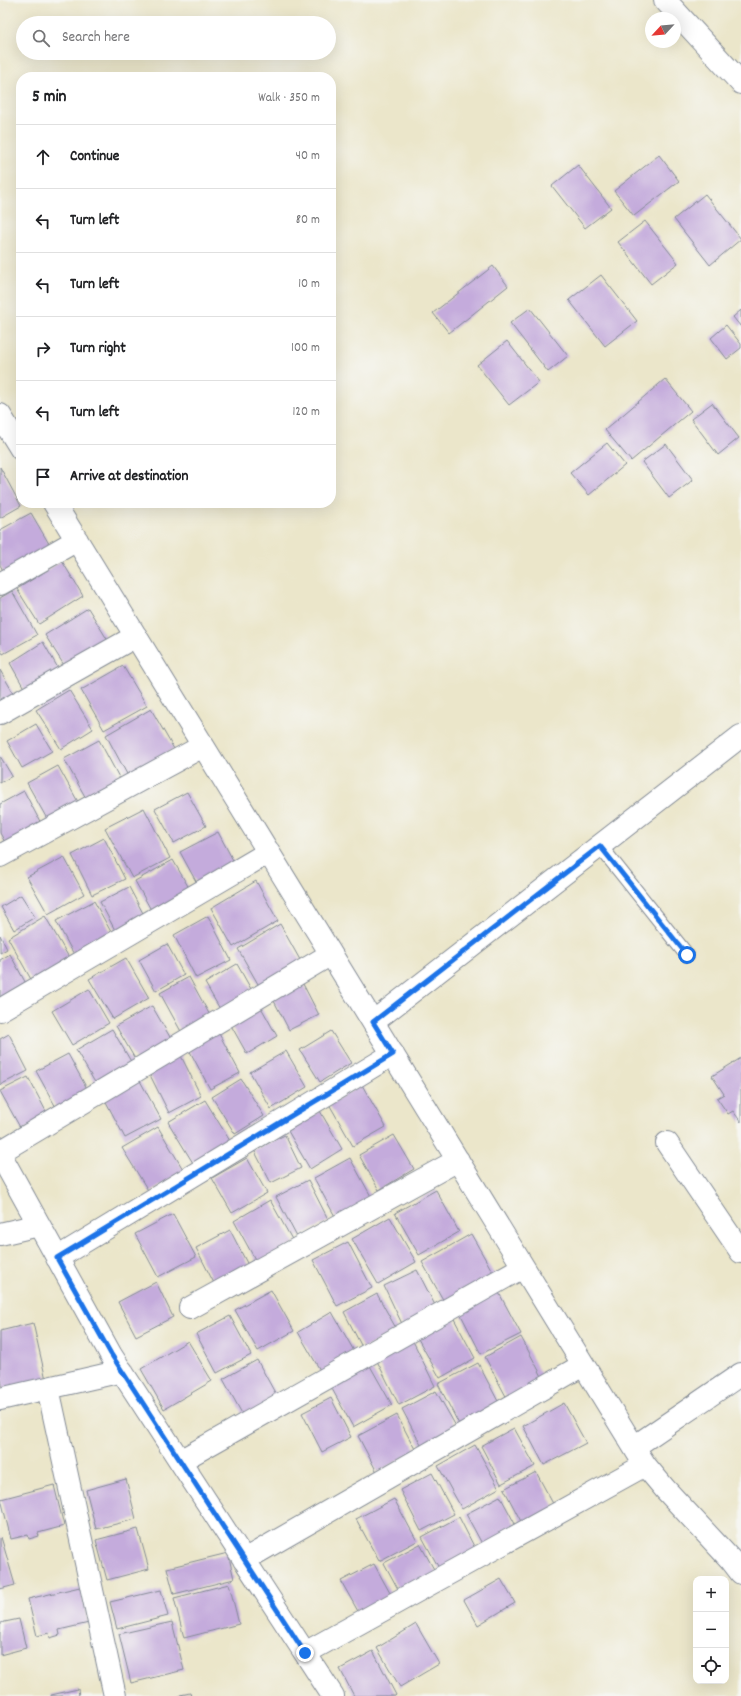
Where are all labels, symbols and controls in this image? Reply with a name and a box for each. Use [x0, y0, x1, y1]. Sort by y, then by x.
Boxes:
north arrow [645, 12, 681, 48]
search box [16, 16, 336, 60]
icon: search [30, 27, 52, 49]
text: Search here [62, 27, 130, 49]
text: 5 min [32, 86, 66, 110]
text: Walk · 350 m [258, 89, 320, 108]
icon: ahead [32, 146, 54, 168]
text: Continue [70, 146, 119, 168]
text: 40 m [296, 147, 320, 166]
icon: left [32, 210, 54, 232]
text: Turn left [70, 210, 119, 232]
text: 80 m [296, 211, 320, 230]
icon: left [32, 274, 54, 296]
text: Turn left [70, 274, 119, 296]
text: 10 m [298, 275, 320, 294]
icon: right [32, 338, 54, 360]
text: Turn right [70, 338, 126, 360]
text: 100 m [291, 339, 320, 358]
icon: left [32, 402, 54, 424]
text: Turn left [70, 402, 119, 424]
text: 120 m [292, 403, 320, 422]
icon: arrive [32, 466, 54, 488]
text: Arrive at destination [70, 466, 188, 488]
route start [678, 946, 696, 964]
map controls [693, 1576, 729, 1684]
button: + [693, 1576, 729, 1612]
button: − [693, 1612, 729, 1648]
route end [296, 1644, 314, 1662]
button: locate [693, 1648, 729, 1684]

